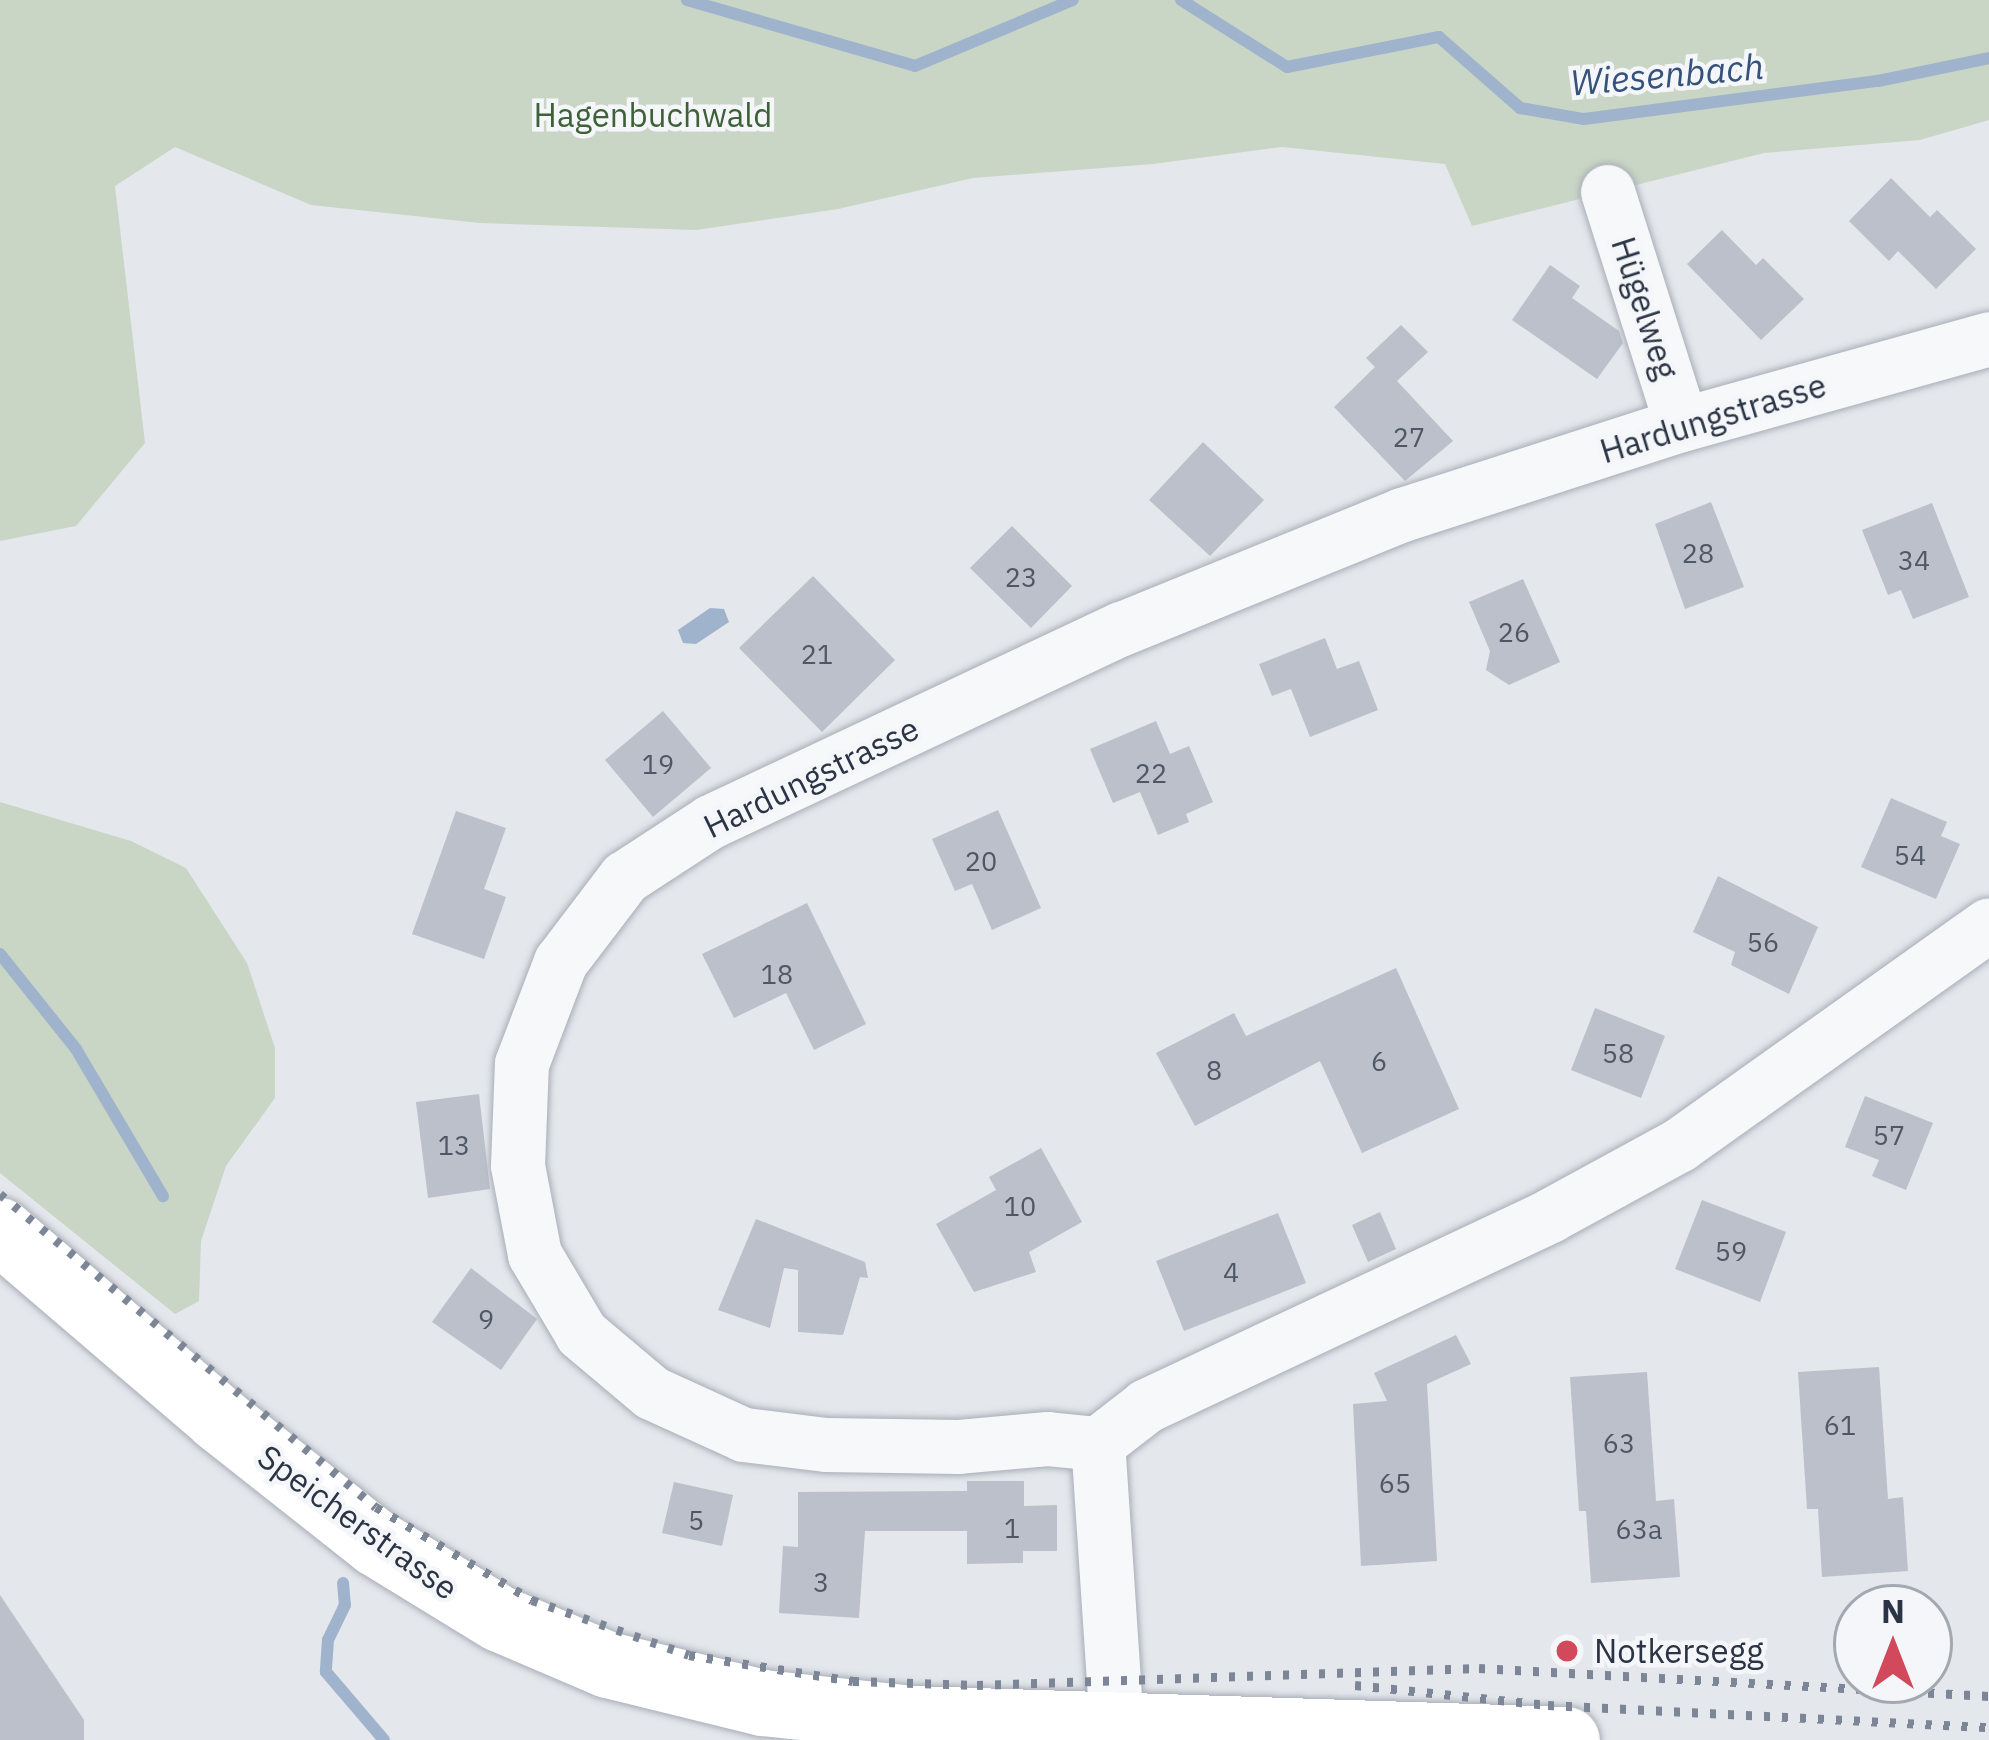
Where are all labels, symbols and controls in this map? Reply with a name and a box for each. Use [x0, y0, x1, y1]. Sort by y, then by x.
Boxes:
water label: Wiesenbach [1568, 44, 1766, 104]
park label: Hagenbuchwald [534, 95, 772, 135]
street label: Hügelweg [1603, 232, 1687, 384]
street label: Hardungstrasse [1595, 365, 1831, 471]
house number: 27 [1393, 421, 1425, 453]
house number: 28 [1682, 537, 1714, 569]
house number: 34 [1898, 544, 1930, 576]
house number: 23 [1005, 561, 1037, 593]
house number: 26 [1498, 616, 1530, 648]
house number: 21 [801, 638, 833, 670]
street label: Hardungstrasse [697, 708, 925, 846]
house number: 19 [642, 748, 674, 780]
house number: 22 [1135, 757, 1167, 789]
house number: 54 [1894, 839, 1926, 871]
house number: 20 [965, 845, 997, 877]
house number: 56 [1747, 926, 1779, 958]
house number: 18 [761, 958, 793, 990]
house number: 58 [1602, 1037, 1634, 1069]
house number: 6 [1371, 1045, 1387, 1077]
house number: 8 [1206, 1054, 1222, 1086]
house number: 57 [1873, 1119, 1905, 1151]
house number: 13 [438, 1129, 470, 1161]
house number: 10 [1004, 1190, 1036, 1222]
house number: 59 [1715, 1235, 1747, 1267]
house number: 4 [1223, 1256, 1239, 1288]
house number: 9 [478, 1303, 494, 1335]
house number: 61 [1824, 1409, 1856, 1441]
house number: 63 [1603, 1427, 1635, 1459]
street label: Speicherstrasse [250, 1436, 466, 1608]
house number: 65 [1379, 1467, 1411, 1499]
house number: 5 [688, 1504, 704, 1536]
house number: 1 [1004, 1512, 1020, 1544]
house number: 63a [1616, 1513, 1662, 1545]
house number: 3 [813, 1566, 829, 1598]
north arrow [1833, 1584, 1953, 1704]
text: N [1881, 1589, 1905, 1632]
place label: Notkersegg [1594, 1631, 1764, 1671]
marker: Notkersegg [1551, 1635, 1583, 1667]

